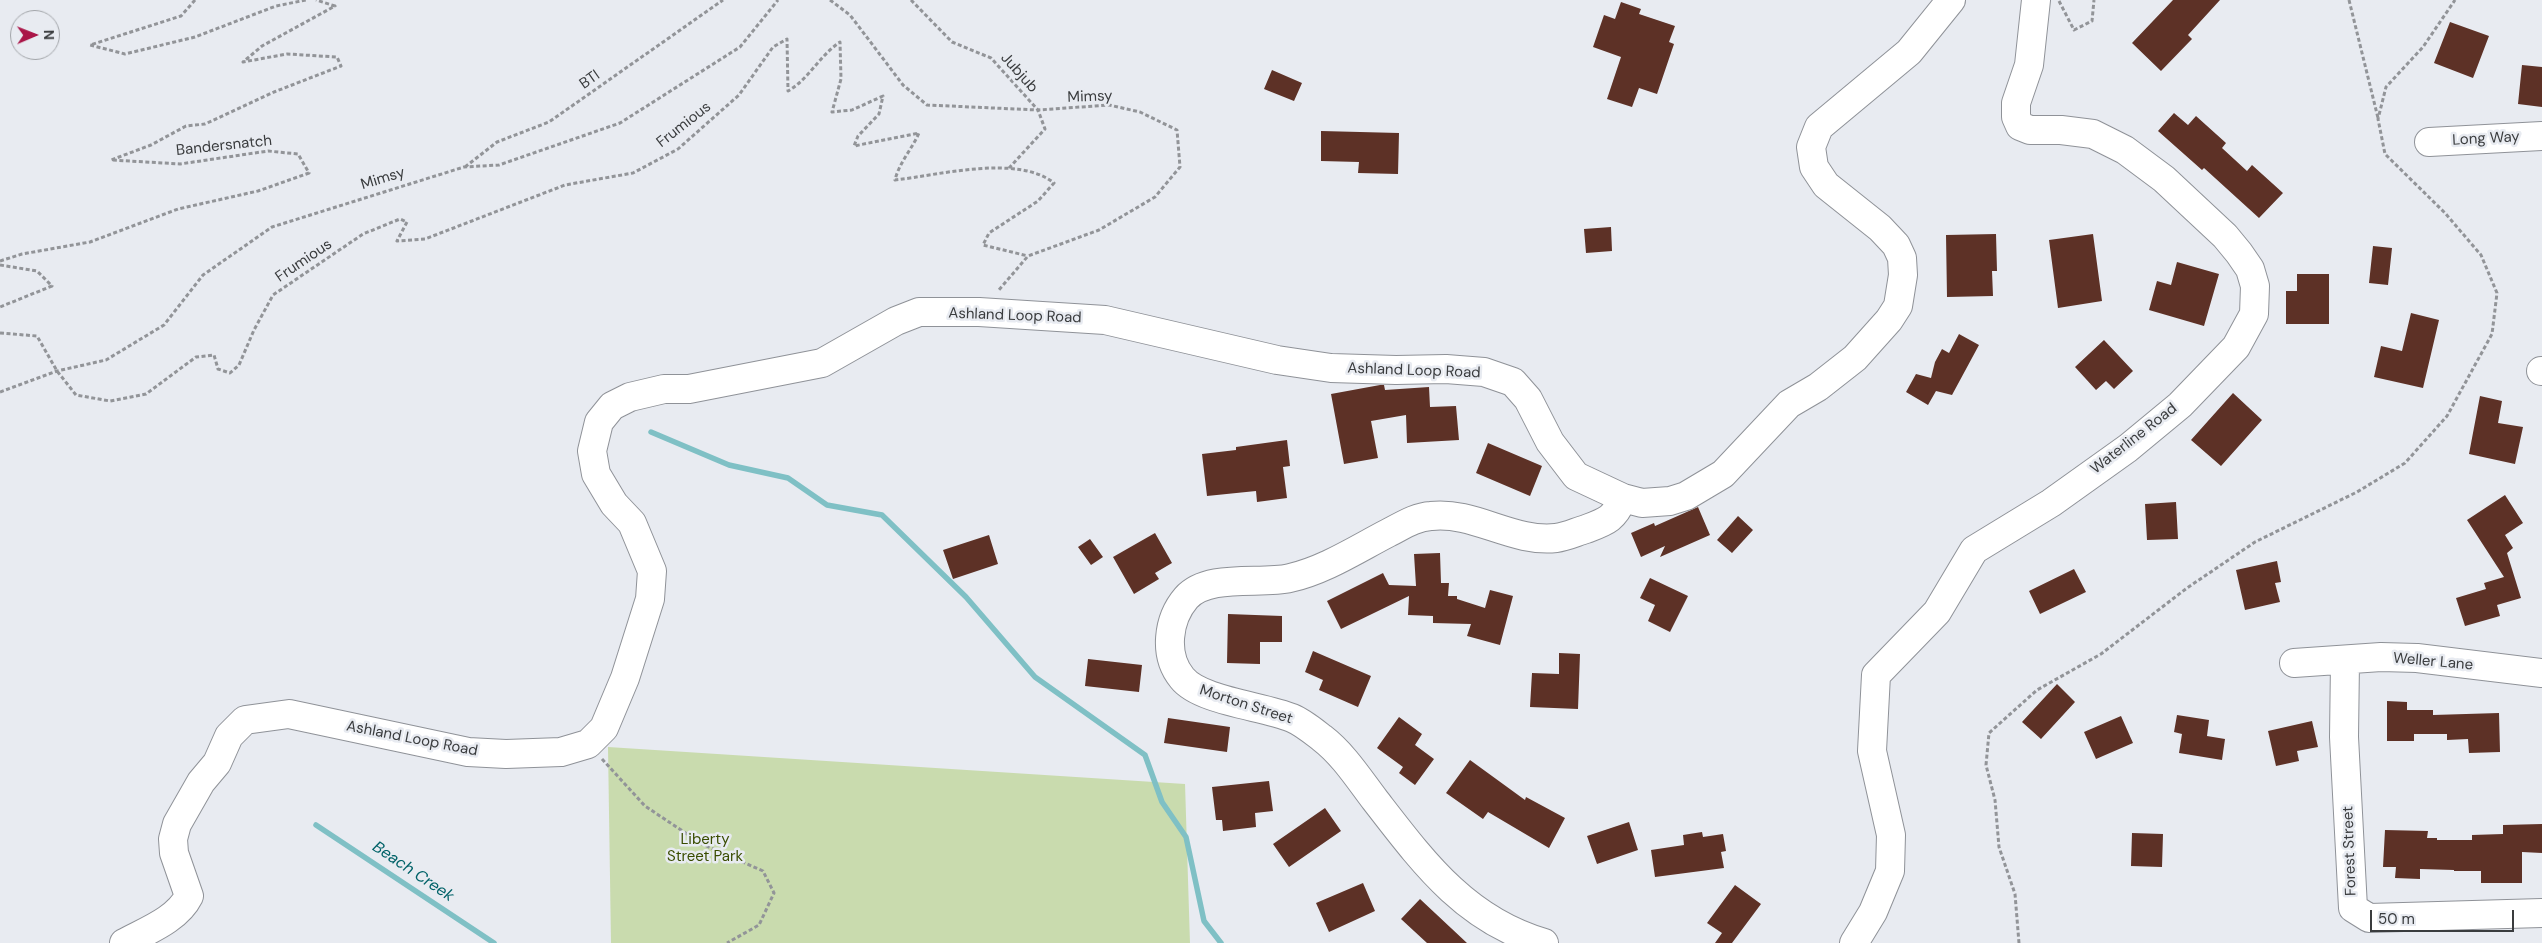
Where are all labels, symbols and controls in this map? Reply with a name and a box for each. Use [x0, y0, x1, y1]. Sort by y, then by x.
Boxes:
north arrow [10, 10, 60, 60]
text: N [40, 29, 58, 40]
street label: Jubjub [997, 49, 1041, 97]
street label: BTI [576, 67, 604, 93]
street label: Mimsy [1067, 87, 1113, 107]
street label: Frumious [653, 98, 715, 152]
street label: Long Way [2452, 128, 2520, 150]
street label: Bandersnatch [175, 132, 273, 160]
street label: Mimsy [359, 164, 407, 194]
street label: Frumious [272, 236, 336, 286]
street label: Ashland Loop Road [948, 305, 1082, 327]
street label: Ashland Loop Road [1347, 360, 1481, 382]
street label: Waterline Road [2087, 400, 2181, 478]
street label: Weller Lane [2392, 650, 2474, 674]
street label: Morton Street [1197, 681, 1295, 729]
street label: Ashland Loop Road [345, 717, 479, 761]
street label: Forest Street [2339, 806, 2361, 896]
park label: Liberty Street Park [667, 831, 743, 866]
water label: Beach Creek [369, 838, 457, 906]
scale bar [2372, 900, 2516, 932]
text: 50 m [2378, 909, 2415, 929]

